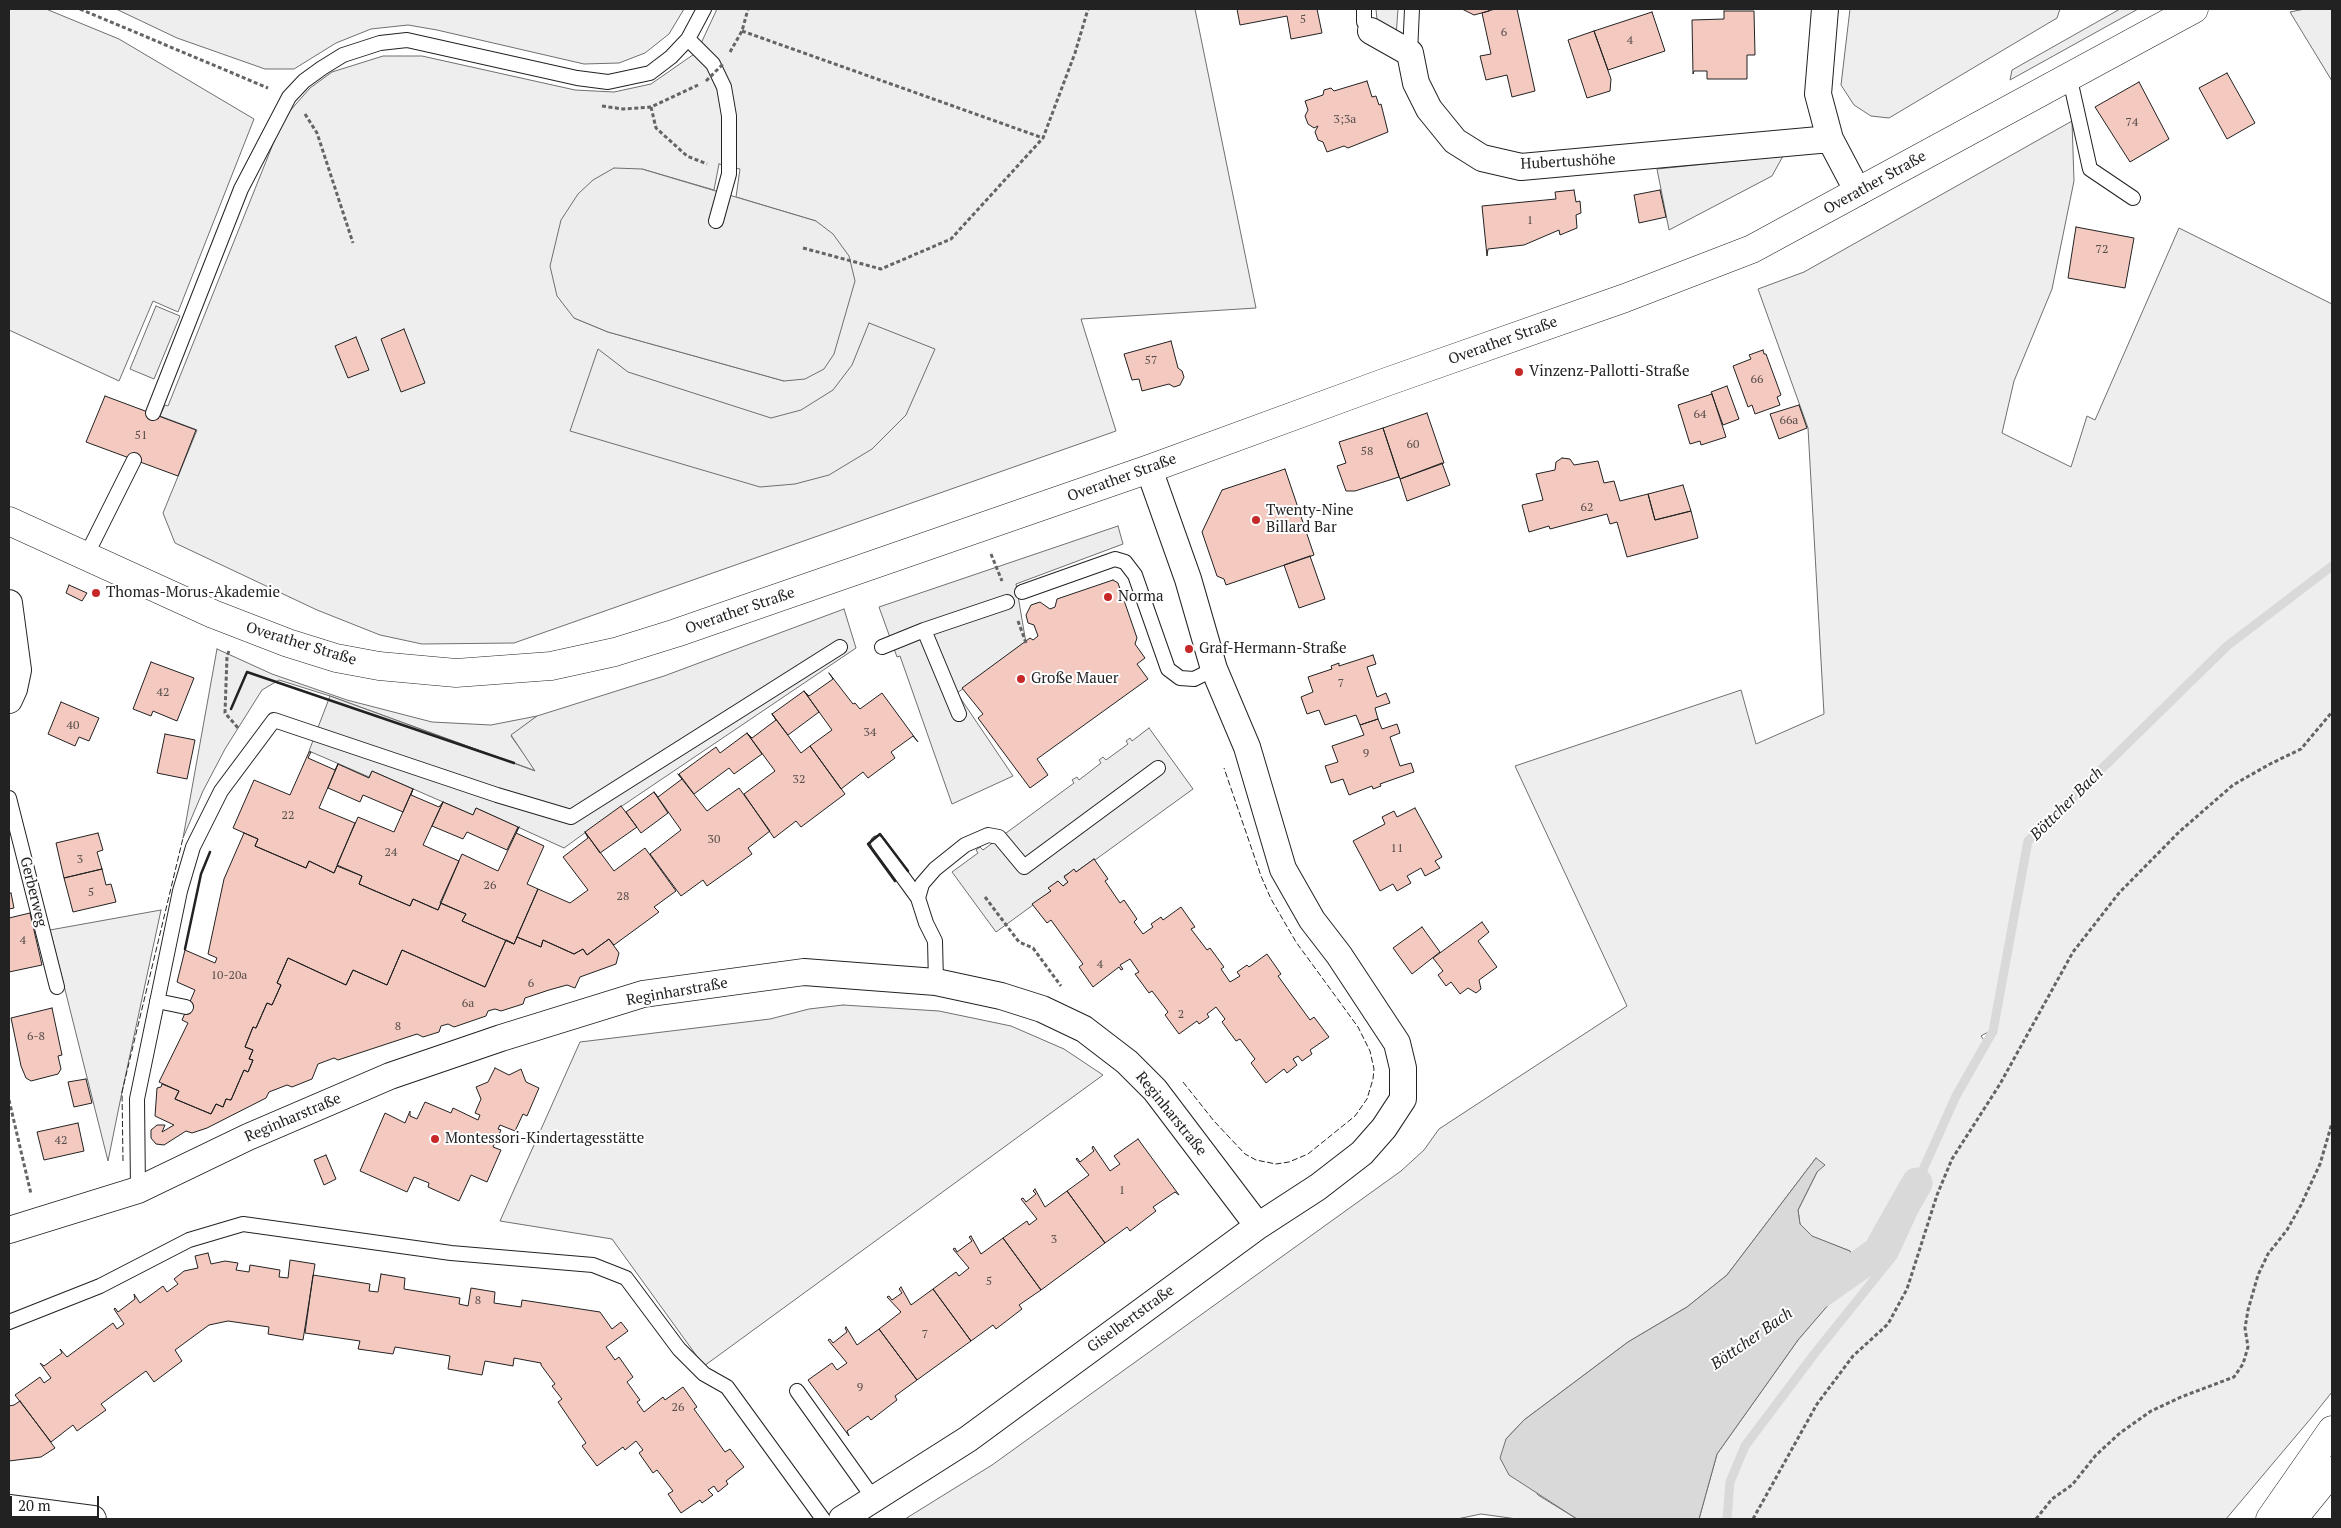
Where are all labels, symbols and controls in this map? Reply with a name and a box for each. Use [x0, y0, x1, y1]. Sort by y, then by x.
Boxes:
house number: 5 [1300, 13, 1306, 27]
house number: 6 [1501, 26, 1507, 40]
house number: 4 [1627, 34, 1633, 48]
house number: 3;3a [1334, 113, 1356, 127]
house number: 74 [2126, 116, 2138, 130]
street label: Overather Straße [1820, 147, 1930, 219]
street label: Hubertushöhe [1520, 151, 1616, 173]
house number: 1 [1527, 214, 1533, 228]
house number: 72 [2096, 243, 2108, 257]
street label: Overather Straße [1446, 313, 1560, 369]
house number: 57 [1145, 354, 1157, 368]
place label: Vinzenz-Pallotti-Straße [1529, 363, 1689, 381]
marker: Vinzenz-Pallotti-Straße [1513, 366, 1525, 378]
house number: 66 [1751, 373, 1763, 387]
house number: 64 [1694, 408, 1706, 422]
house number: 66a [1780, 414, 1798, 428]
house number: 51 [135, 429, 147, 443]
house number: 60 [1407, 438, 1419, 452]
house number: 58 [1361, 445, 1373, 459]
street label: Overather Straße [1065, 450, 1179, 506]
house number: 62 [1581, 501, 1593, 515]
place label: Twenty-Nine Billard Bar [1266, 502, 1354, 537]
marker: Twenty-Nine Billard Bar [1250, 514, 1262, 526]
place label: Thomas-Morus-Akademie [106, 584, 280, 602]
street label: Overather Straße [683, 584, 797, 638]
marker: Thomas-Morus-Akademie [90, 587, 102, 599]
place label: Norma [1118, 588, 1164, 606]
marker: Norma [1102, 591, 1114, 603]
street label: Overather Straße [244, 619, 358, 669]
place label: Graf-Hermann-Straße [1199, 640, 1347, 658]
marker: Graf-Hermann-Straße [1183, 643, 1195, 655]
place label: Große Mauer [1031, 670, 1119, 688]
marker: Große Mauer [1015, 673, 1027, 685]
house number: 7 [1338, 677, 1344, 691]
house number: 42 [157, 686, 169, 700]
house number: 40 [67, 719, 79, 733]
house number: 34 [864, 726, 876, 740]
house number: 9 [1363, 747, 1369, 761]
water label: Böttcher Bach [2027, 764, 2107, 844]
house number: 32 [793, 773, 805, 787]
house number: 22 [282, 809, 294, 823]
house number: 30 [708, 833, 720, 847]
house number: 11 [1391, 842, 1403, 856]
house number: 24 [385, 846, 397, 860]
house number: 3 [77, 853, 83, 867]
street label: Gerberweg [16, 855, 50, 929]
house number: 26 [484, 879, 496, 893]
house number: 5 [88, 886, 94, 900]
house number: 28 [617, 890, 629, 904]
house number: 4 [20, 934, 26, 948]
house number: 4 [1097, 958, 1103, 972]
house number: 10-20a [211, 969, 247, 983]
street label: Reginharstraße [625, 974, 729, 1010]
house number: 6 [528, 977, 534, 991]
house number: 6a [462, 997, 474, 1011]
house number: 2 [1178, 1008, 1184, 1022]
house number: 8 [395, 1020, 401, 1034]
house number: 6-8 [27, 1030, 45, 1044]
street label: Reginharstraße [1132, 1068, 1210, 1160]
street label: Reginharstraße [242, 1090, 344, 1146]
place label: Montessori-Kindertagesstätte [445, 1130, 644, 1148]
marker: Montessori-Kindertagesstätte [429, 1133, 441, 1145]
house number: 42 [55, 1134, 67, 1148]
house number: 1 [1119, 1184, 1125, 1198]
house number: 3 [1051, 1233, 1057, 1247]
house number: 5 [986, 1275, 992, 1289]
street label: Giselbertstraße [1084, 1281, 1178, 1357]
house number: 8 [475, 1294, 481, 1308]
water label: Böttcher Bach [1707, 1304, 1797, 1374]
house number: 7 [922, 1328, 928, 1342]
house number: 9 [857, 1381, 863, 1395]
house number: 26 [672, 1401, 684, 1415]
scale bar [12, 1486, 101, 1518]
text: 20 m [18, 1495, 51, 1515]

